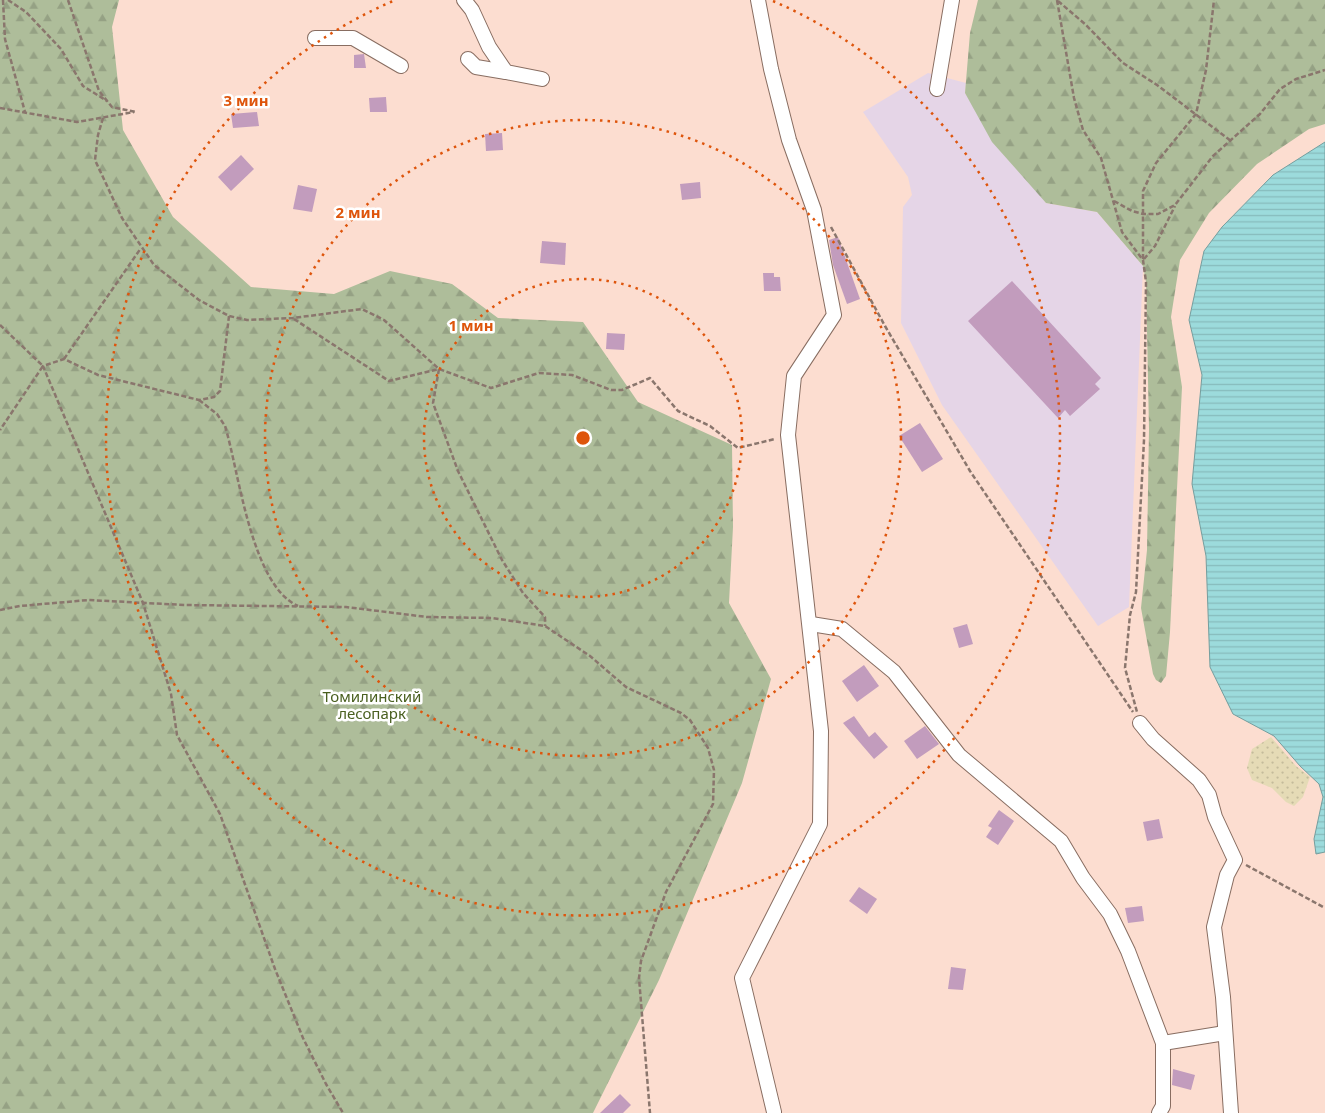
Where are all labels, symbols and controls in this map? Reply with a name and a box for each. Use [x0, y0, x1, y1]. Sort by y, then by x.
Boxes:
text: 3 мин [224, 90, 269, 110]
text: 2 мин [336, 202, 381, 222]
text: 1 мин [449, 315, 494, 335]
centre of rings [574, 429, 592, 447]
park label: Томилинский лесопарк [323, 686, 421, 723]

